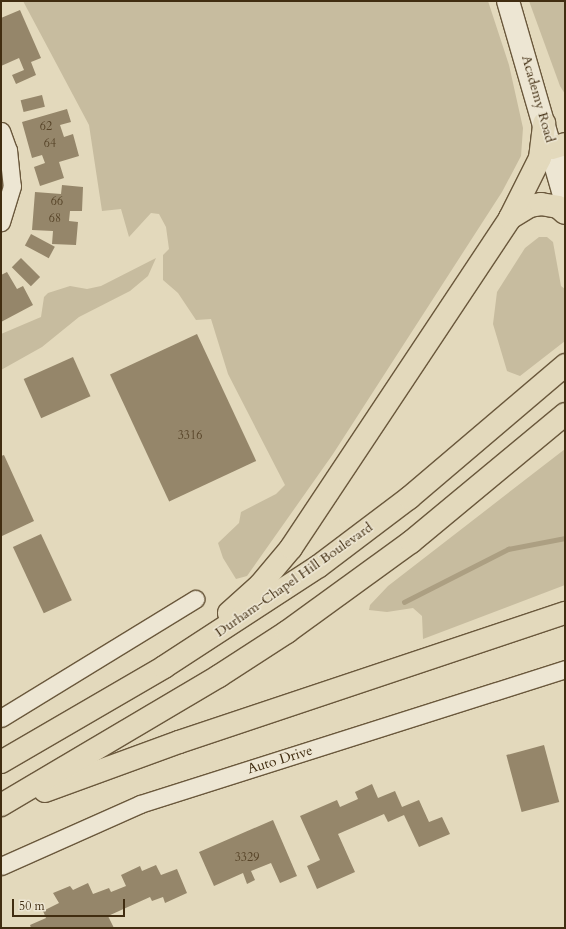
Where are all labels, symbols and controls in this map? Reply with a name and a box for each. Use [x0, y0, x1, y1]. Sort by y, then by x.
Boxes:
street label: Academy Road [518, 53, 558, 145]
house number: 62 [40, 120, 52, 134]
house number: 64 [44, 137, 56, 151]
house number: 66 [51, 195, 63, 209]
house number: 68 [49, 212, 61, 226]
house number: 3316 [178, 429, 202, 443]
street label: Durham-Chapel Hill Boulevard [212, 519, 376, 641]
street label: Auto Drive [245, 742, 315, 778]
house number: 3329 [235, 851, 259, 865]
scale bar [14, 891, 127, 917]
text: 50 m [19, 898, 45, 914]

